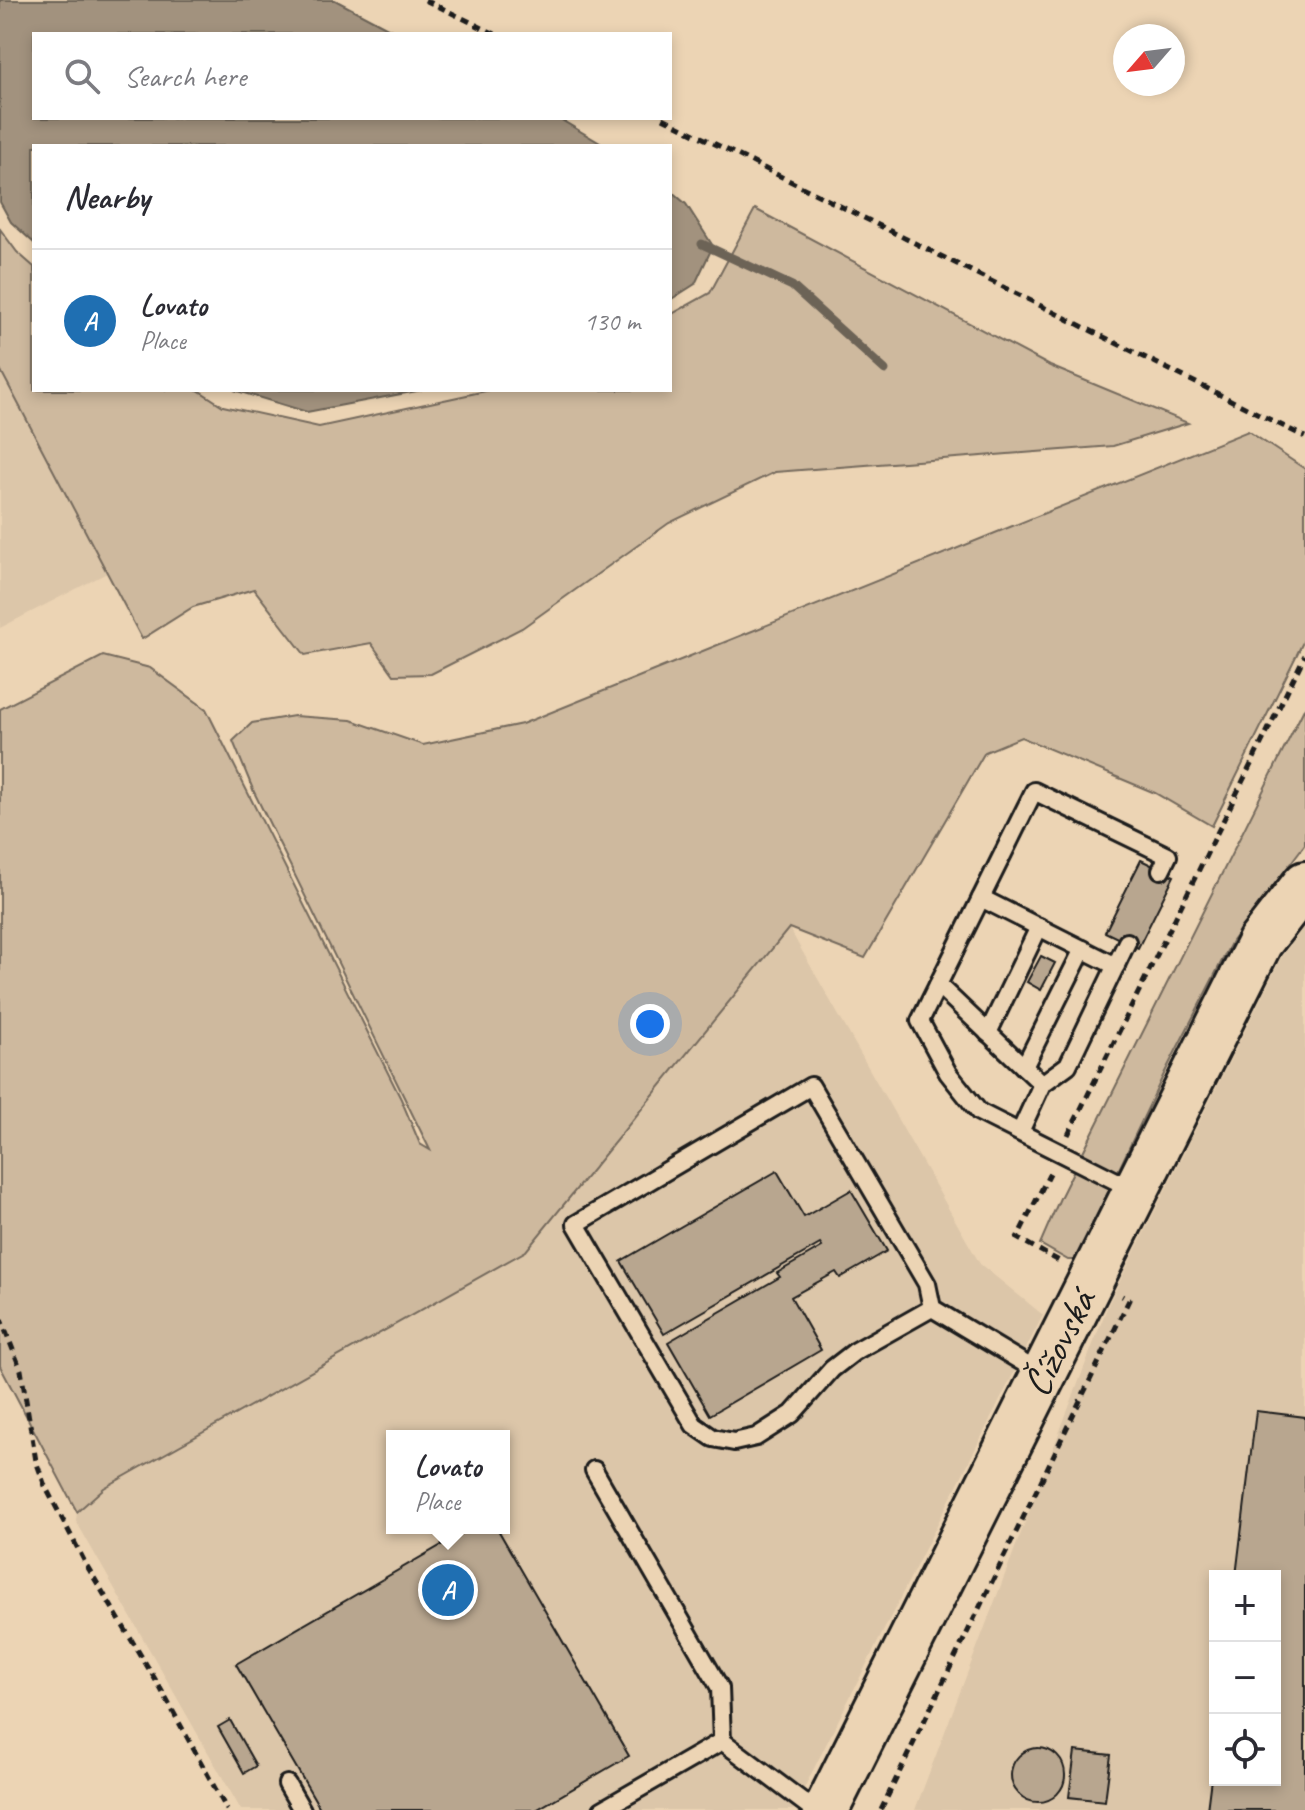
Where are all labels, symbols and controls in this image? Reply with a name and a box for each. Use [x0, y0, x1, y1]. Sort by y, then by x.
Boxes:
north arrow [1113, 24, 1185, 96]
search box [32, 32, 672, 120]
icon: search [60, 54, 104, 98]
text: Search here [124, 57, 246, 95]
text: Nearby [64, 175, 150, 218]
text: Lovato [140, 286, 207, 324]
text: A [83, 305, 97, 338]
text: 130 m [584, 305, 640, 338]
text: Place [140, 324, 186, 357]
your location [630, 1004, 670, 1044]
street label: Čížovská [1011, 1278, 1108, 1405]
popup [386, 1430, 510, 1534]
text: Lovato [415, 1447, 481, 1485]
text: Place [415, 1485, 460, 1518]
pin: A [422, 1560, 474, 1620]
map controls [1209, 1570, 1281, 1786]
button: + [1209, 1570, 1281, 1642]
button: − [1209, 1642, 1281, 1714]
button: locate [1209, 1714, 1281, 1786]

